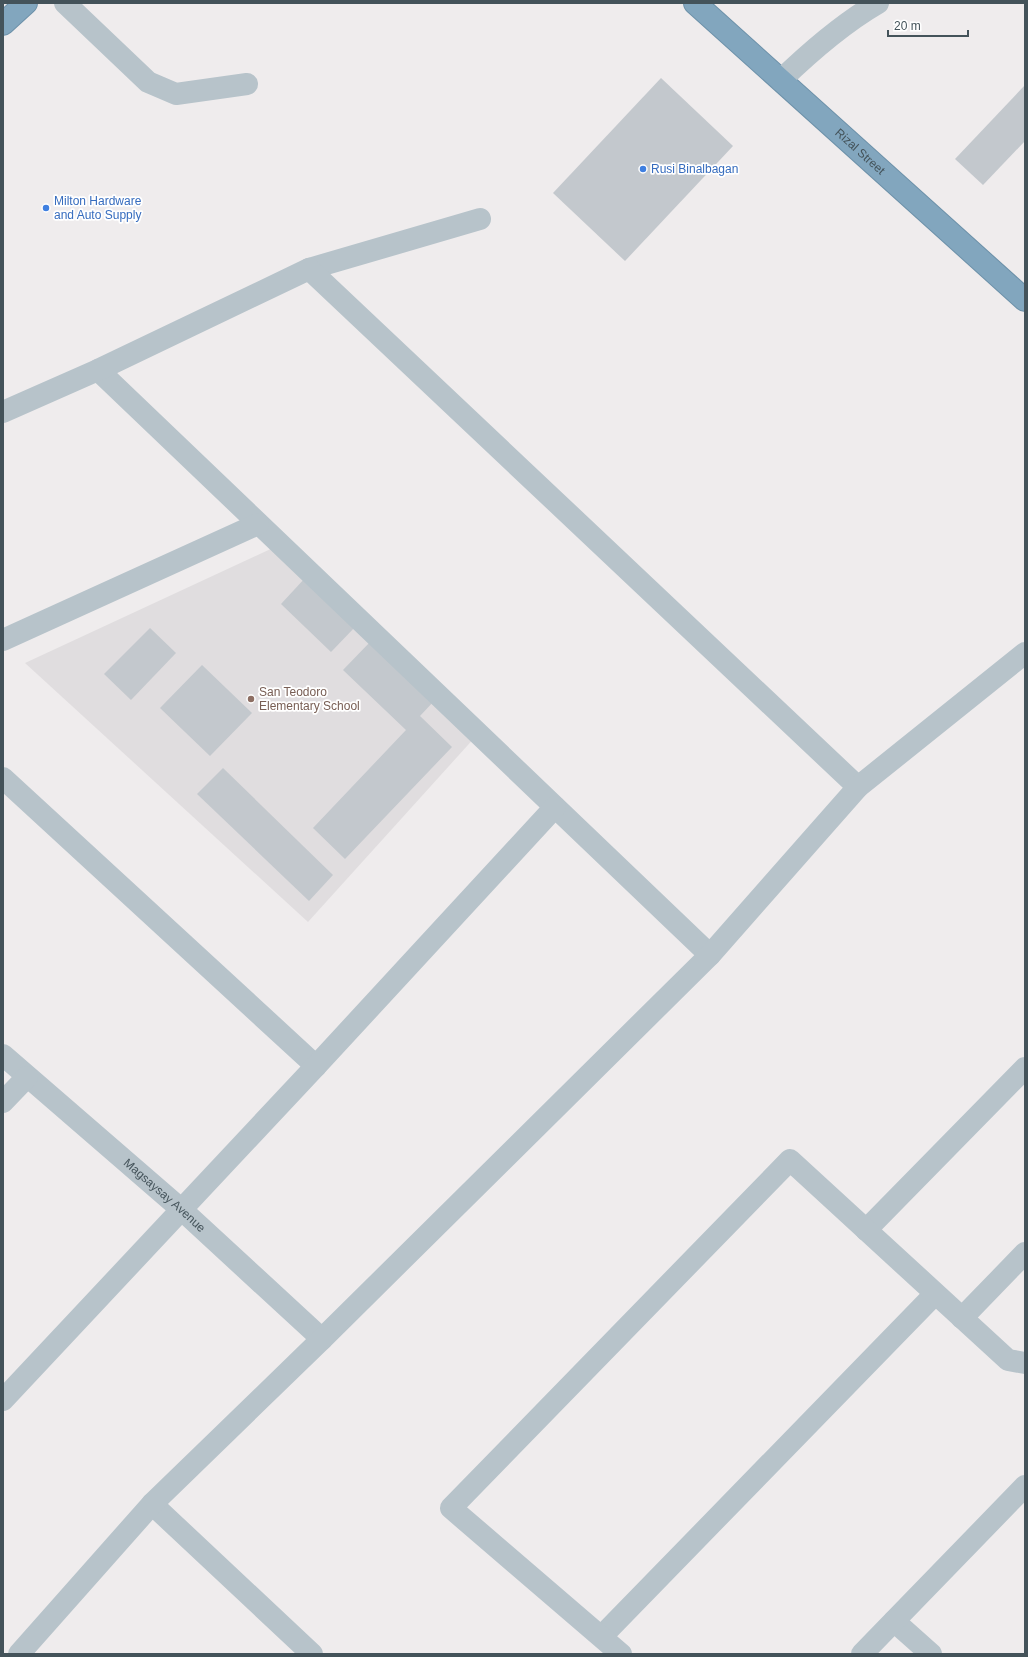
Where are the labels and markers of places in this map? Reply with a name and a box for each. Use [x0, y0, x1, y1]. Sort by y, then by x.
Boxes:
place label: Rusi Binalbagan [651, 162, 738, 176]
marker: Rusi Binalbagan [638, 164, 648, 174]
place label: Milton Hardware and Auto Supply [54, 194, 142, 222]
marker: Milton Hardware and Auto Supply [41, 203, 51, 213]
place label: San Teodoro Elementary School [259, 685, 360, 713]
marker: San Teodoro Elementary School [246, 694, 256, 704]

